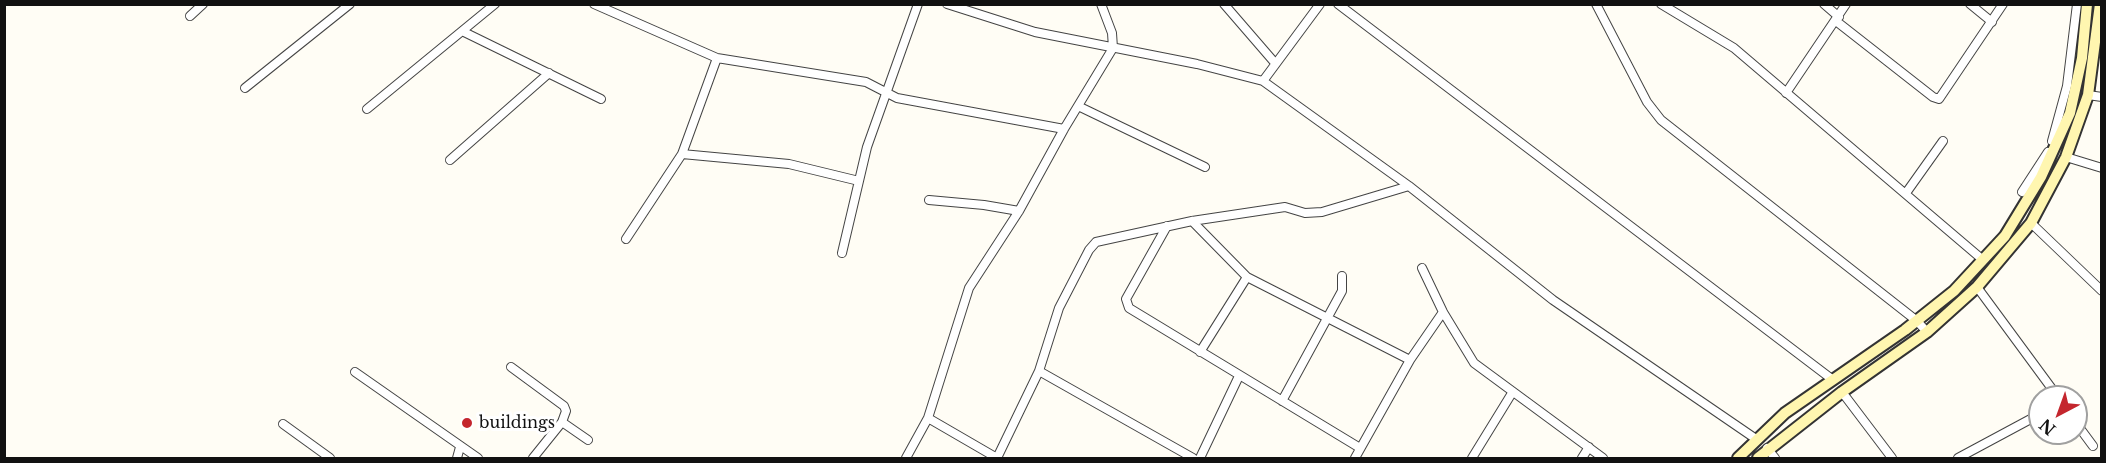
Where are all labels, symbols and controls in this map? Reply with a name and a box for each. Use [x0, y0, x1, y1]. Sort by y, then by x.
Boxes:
north arrow [2028, 385, 2088, 445]
place label: buildings [479, 413, 555, 433]
text: N [2035, 415, 2060, 440]
marker: buildings [460, 416, 474, 430]

